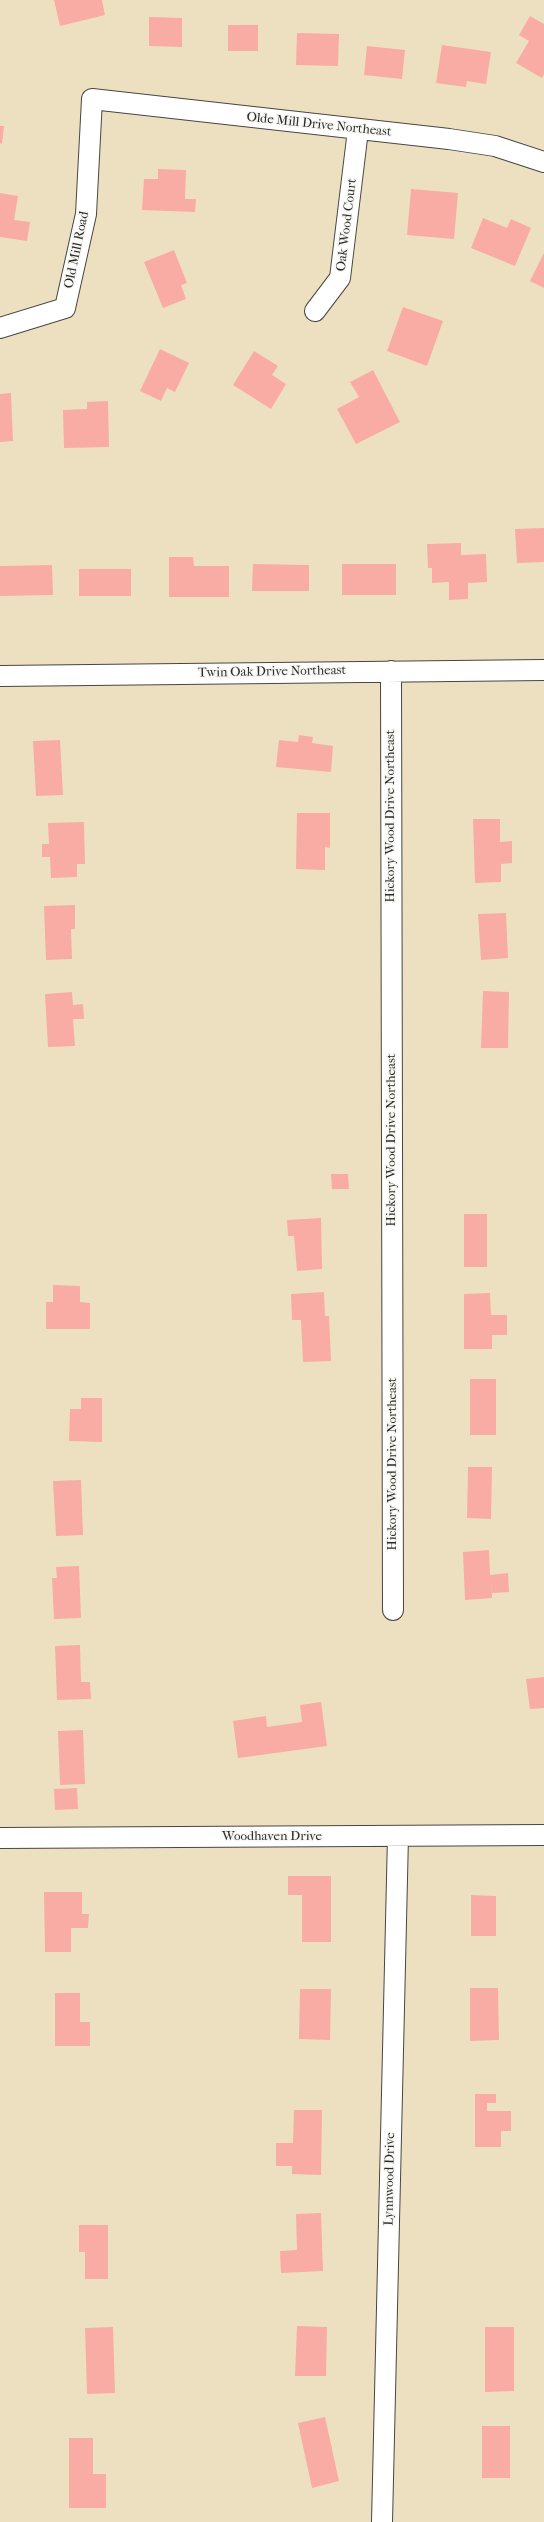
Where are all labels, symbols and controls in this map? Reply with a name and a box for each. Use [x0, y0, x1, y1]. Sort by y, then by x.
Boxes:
street label: Olde Mill Drive Northeast [246, 110, 392, 140]
street label: Oak Wood Court [334, 178, 360, 272]
street label: Old Mill Road [61, 210, 93, 290]
street label: Twin Oak Drive Northeast [198, 663, 346, 681]
street label: Hickory Wood Drive Northeast [383, 730, 399, 902]
street label: Hickory Wood Drive Northeast [384, 1054, 400, 1226]
street label: Hickory Wood Drive Northeast [385, 1378, 401, 1550]
street label: Woodhaven Drive [222, 1829, 322, 1845]
street label: Lynnwood Drive [381, 2132, 399, 2226]

